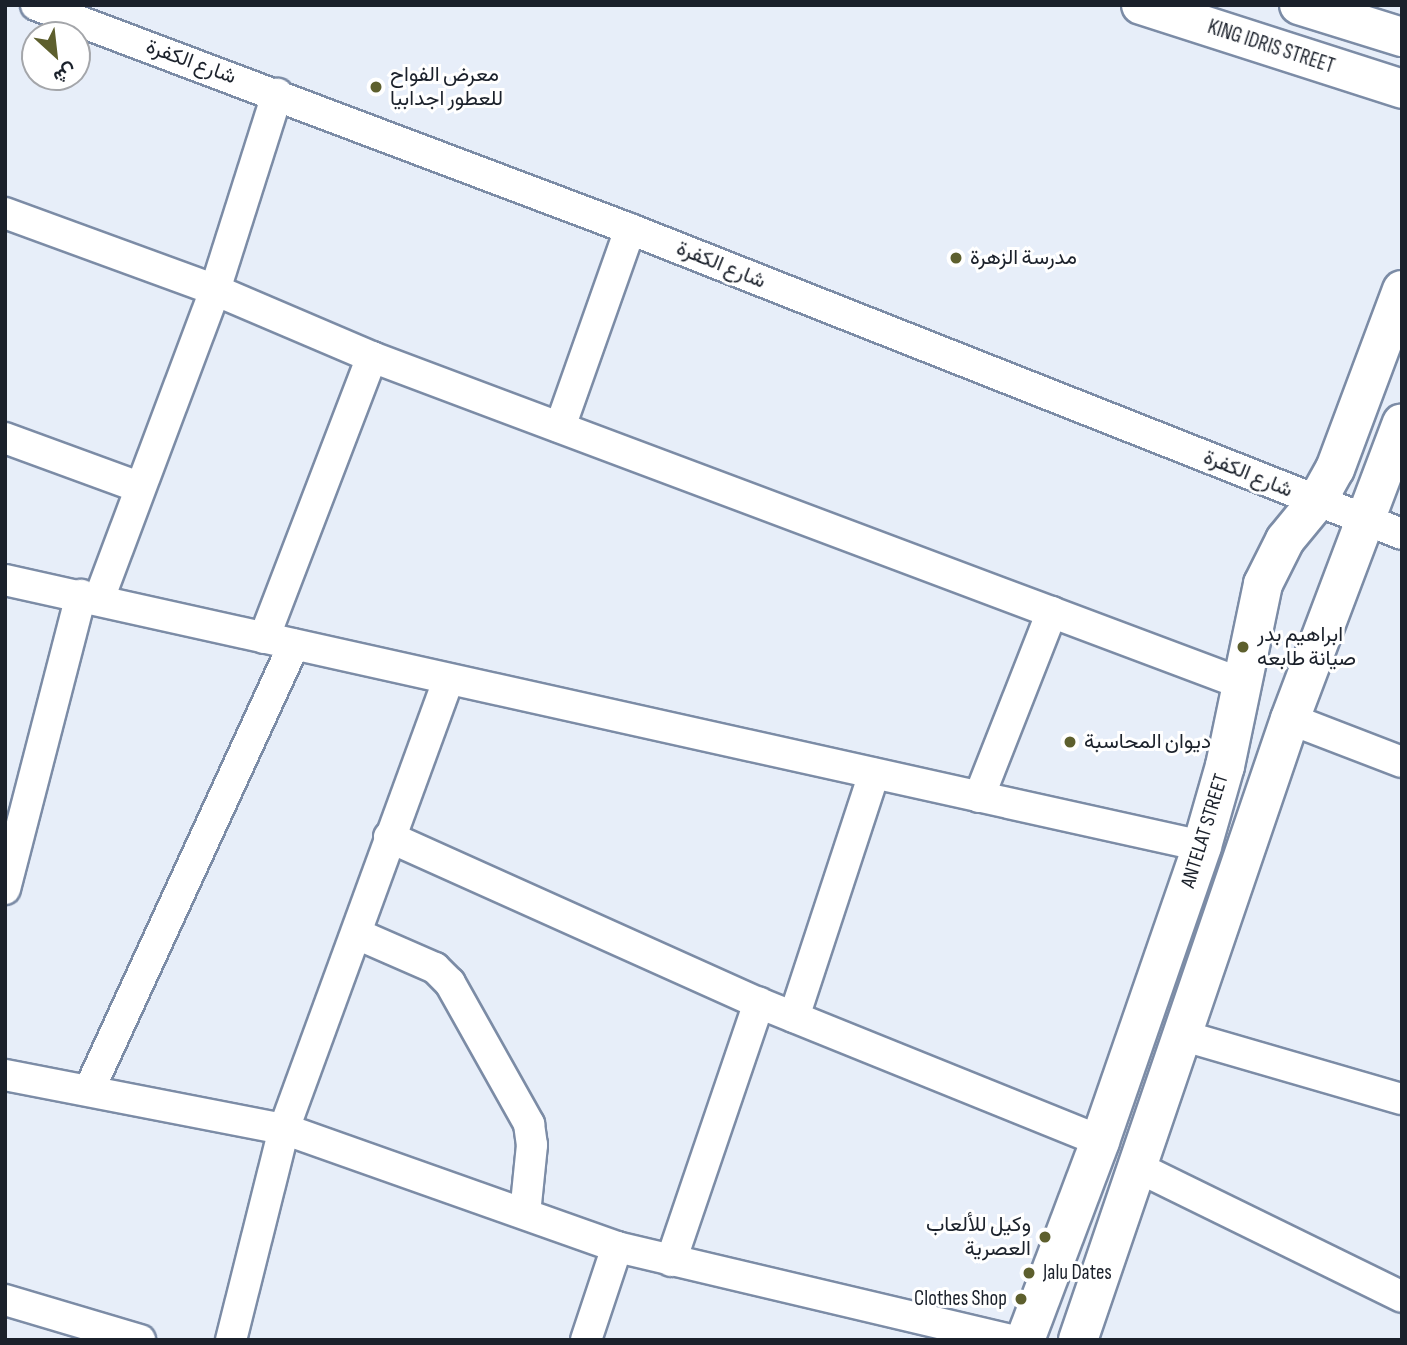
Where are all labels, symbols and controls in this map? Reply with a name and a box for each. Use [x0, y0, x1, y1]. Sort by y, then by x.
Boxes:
street label: KING IDRIS STREET [1204, 15, 1338, 79]
north arrow [21, 21, 91, 91]
street label: شارع الكفرة [143, 34, 239, 90]
text: ش [49, 58, 80, 89]
place label: معرض الفواح للعطور اجدابيا [390, 62, 503, 112]
marker: معرض الفواح للعطور اجدابيا [368, 79, 384, 95]
street label: شارع الكفرة [673, 236, 769, 294]
place label: مدرسة الزهرة [970, 245, 1077, 271]
marker: مدرسة الزهرة [948, 250, 964, 266]
street label: شارع الكفرة [1200, 445, 1296, 503]
place label: ابراهيم بدر صيانة طابعه [1257, 622, 1356, 672]
marker: ابراهيم بدر صيانة طابعه [1235, 639, 1251, 655]
place label: ديوان المحاسبة [1084, 729, 1211, 755]
marker: ديوان المحاسبة [1062, 734, 1078, 750]
street label: ANTELAT STREET [1176, 771, 1234, 891]
place label: وكيل للألعاب العصرية [926, 1212, 1031, 1262]
marker: وكيل للألعاب العصرية [1037, 1229, 1053, 1245]
place label: Jalu Dates [1043, 1260, 1112, 1286]
marker: Jalu Dates [1021, 1265, 1037, 1281]
place label: Clothes Shop [914, 1286, 1007, 1312]
marker: Clothes Shop [1013, 1291, 1029, 1307]

